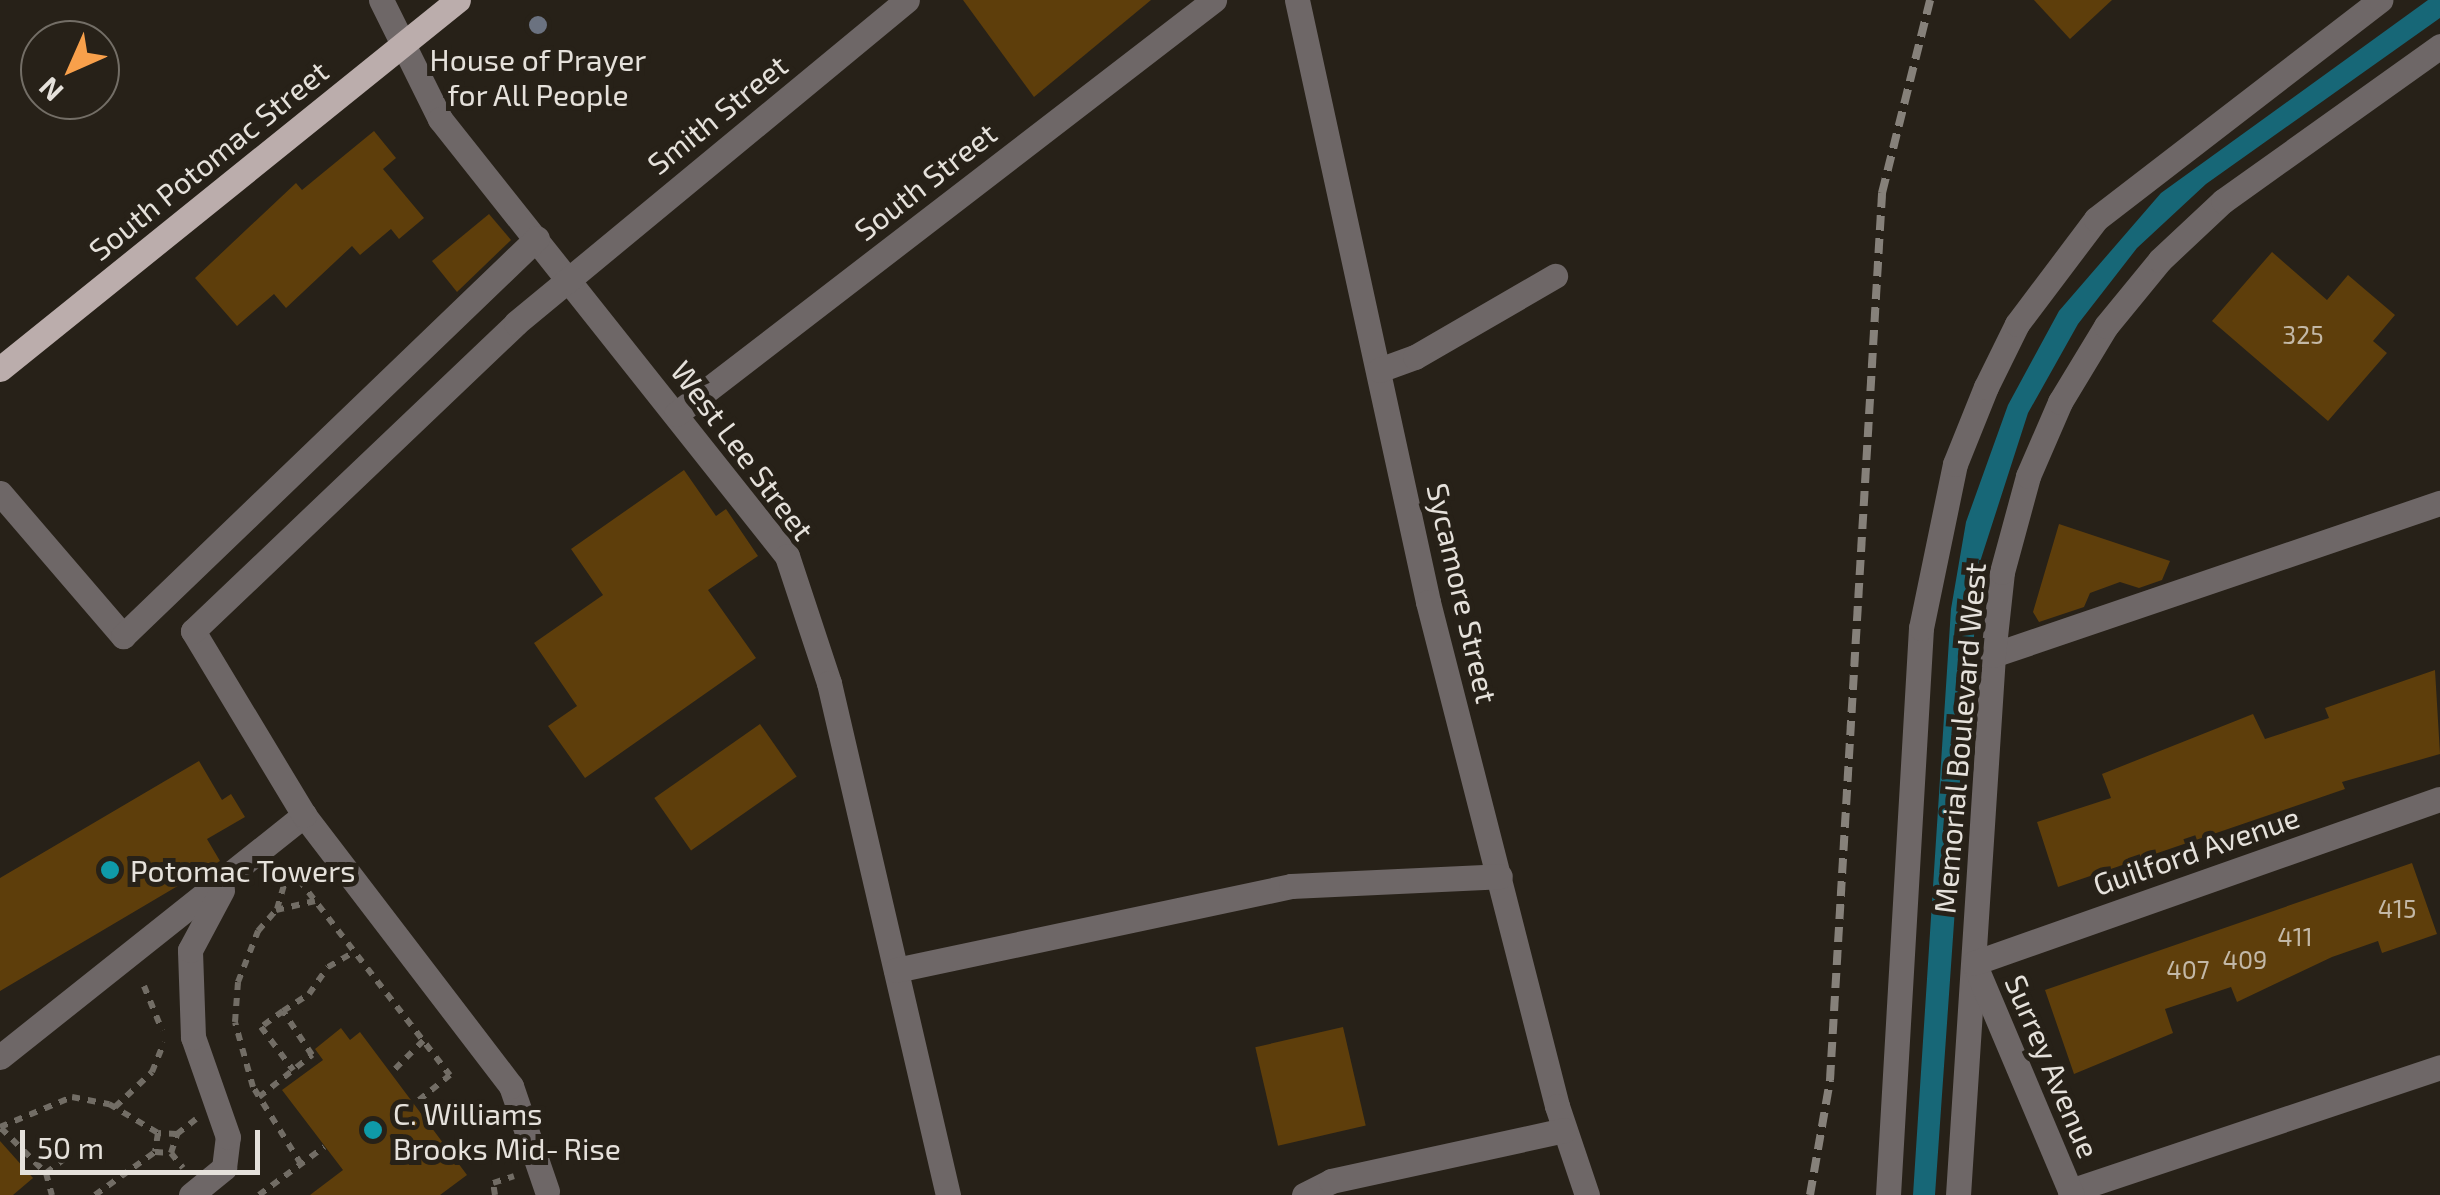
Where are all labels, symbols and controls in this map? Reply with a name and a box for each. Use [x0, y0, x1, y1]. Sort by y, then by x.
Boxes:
marker: House of Prayer for All People [527, 14, 549, 36]
north arrow [20, 20, 120, 120]
place label: House of Prayer for All People [429, 41, 647, 112]
street label: Smith Street [640, 47, 794, 181]
street label: South Potomac Street [81, 53, 335, 267]
text: N [31, 71, 69, 109]
street label: South Street [847, 115, 1003, 247]
house number: 325 [2282, 319, 2324, 349]
street label: West Lee Street [664, 353, 822, 547]
street label: Sycamore Street [1420, 480, 1506, 706]
street label: Memorial Boulevard West [1926, 560, 1992, 916]
street label: Guilford Avenue [2088, 798, 2304, 902]
place label: Potomac Towers [130, 852, 356, 888]
marker: Potomac Towers [99, 859, 121, 881]
house number: 415 [2378, 893, 2416, 923]
house number: 411 [2277, 921, 2313, 951]
house number: 409 [2223, 944, 2267, 974]
house number: 407 [2166, 954, 2210, 984]
street label: Surrey Avenue [1998, 968, 2108, 1164]
place label: C. Williams Brooks Mid‐Rise [393, 1095, 621, 1166]
scale bar [25, 1110, 265, 1172]
marker: C. Williams Brooks Mid‐Rise [362, 1119, 384, 1141]
text: 50 m [37, 1129, 104, 1165]

